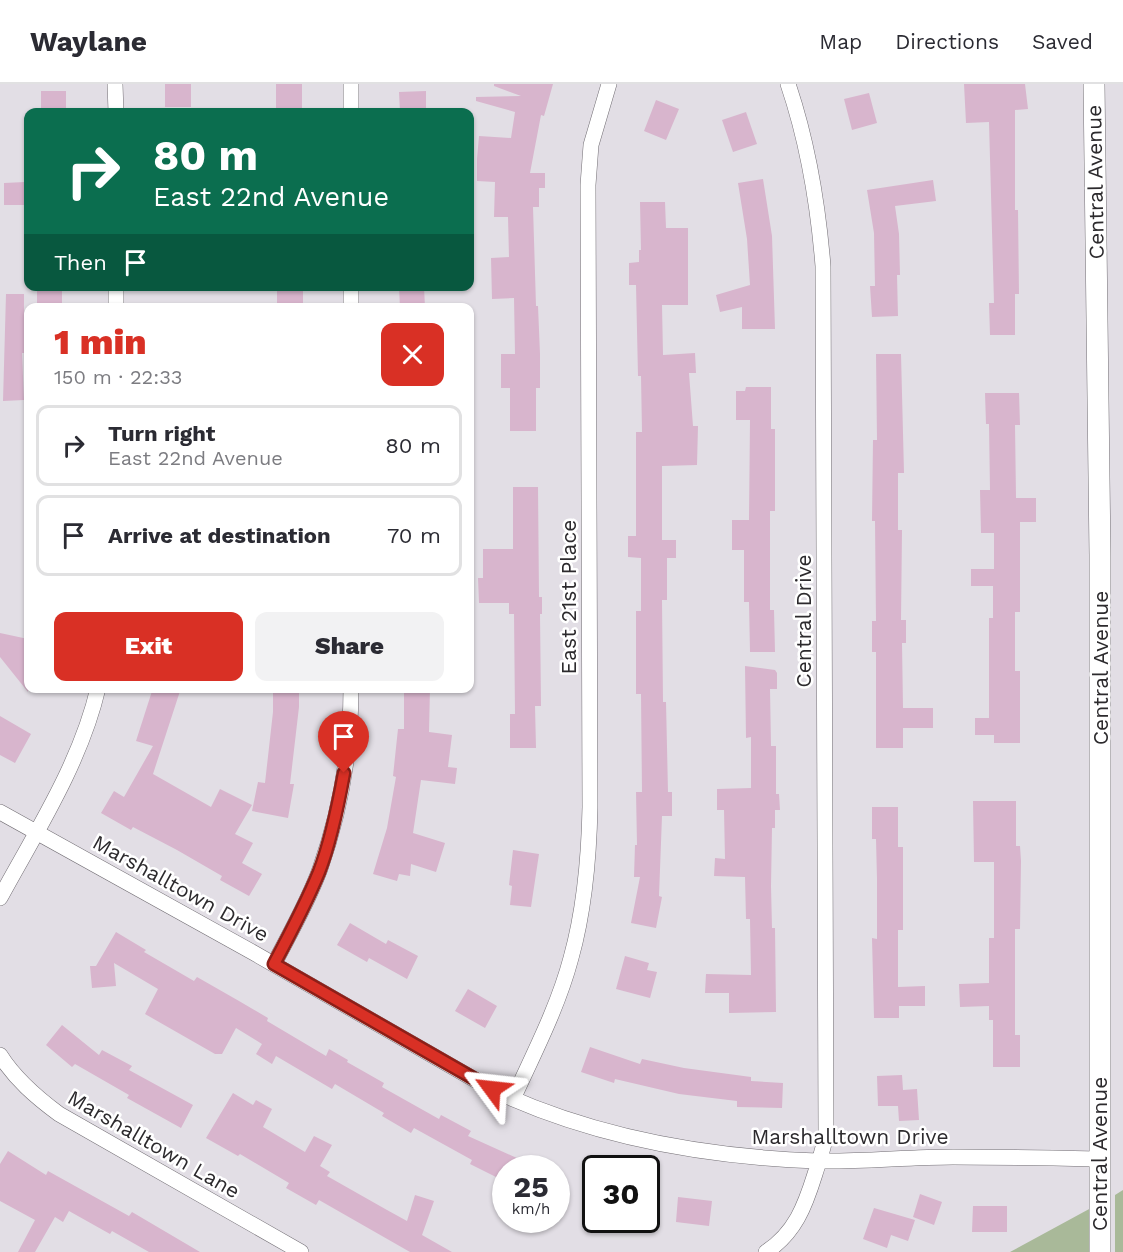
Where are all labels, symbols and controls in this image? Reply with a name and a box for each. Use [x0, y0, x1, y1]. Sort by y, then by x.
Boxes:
text: Waylane [30, 25, 147, 58]
text: Map [819, 29, 862, 54]
text: Directions [895, 29, 999, 54]
text: Saved [1032, 29, 1093, 54]
street label: Central Avenue [1081, 104, 1109, 260]
text: 80 m [153, 131, 258, 180]
icon: right [54, 132, 132, 210]
text: East 22nd Avenue [153, 181, 389, 213]
icon: arrive [119, 246, 152, 279]
text: Then [54, 250, 107, 275]
text: 1 min [54, 321, 147, 363]
button: close [381, 323, 444, 386]
text: 150 m · 22:33 [54, 365, 182, 389]
text: Turn right [108, 421, 215, 446]
icon: right [57, 429, 90, 462]
text: 80 m [385, 433, 441, 458]
text: East 22nd Avenue [108, 446, 283, 470]
icon: arrive [57, 519, 90, 552]
street label: East 21st Place [556, 520, 581, 674]
text: Arrive at destination [108, 523, 331, 548]
text: 70 m [387, 523, 441, 548]
street label: Central Drive [791, 554, 816, 688]
street label: Central Avenue [1088, 591, 1113, 745]
button: Exit [54, 612, 243, 681]
button: Share [255, 612, 444, 681]
pin [318, 711, 369, 773]
icon: arrive [327, 720, 360, 753]
street label: Marshalltown Drive [89, 829, 273, 947]
position arrow [460, 1057, 524, 1121]
street label: Central Avenue [1087, 1077, 1112, 1231]
street label: Marshalltown Lane [64, 1085, 244, 1203]
street label: Marshalltown Drive [751, 1124, 949, 1149]
speed limit sign: 30 [582, 1155, 660, 1233]
text: 25 [513, 1169, 549, 1204]
text: km/h [512, 1200, 550, 1218]

